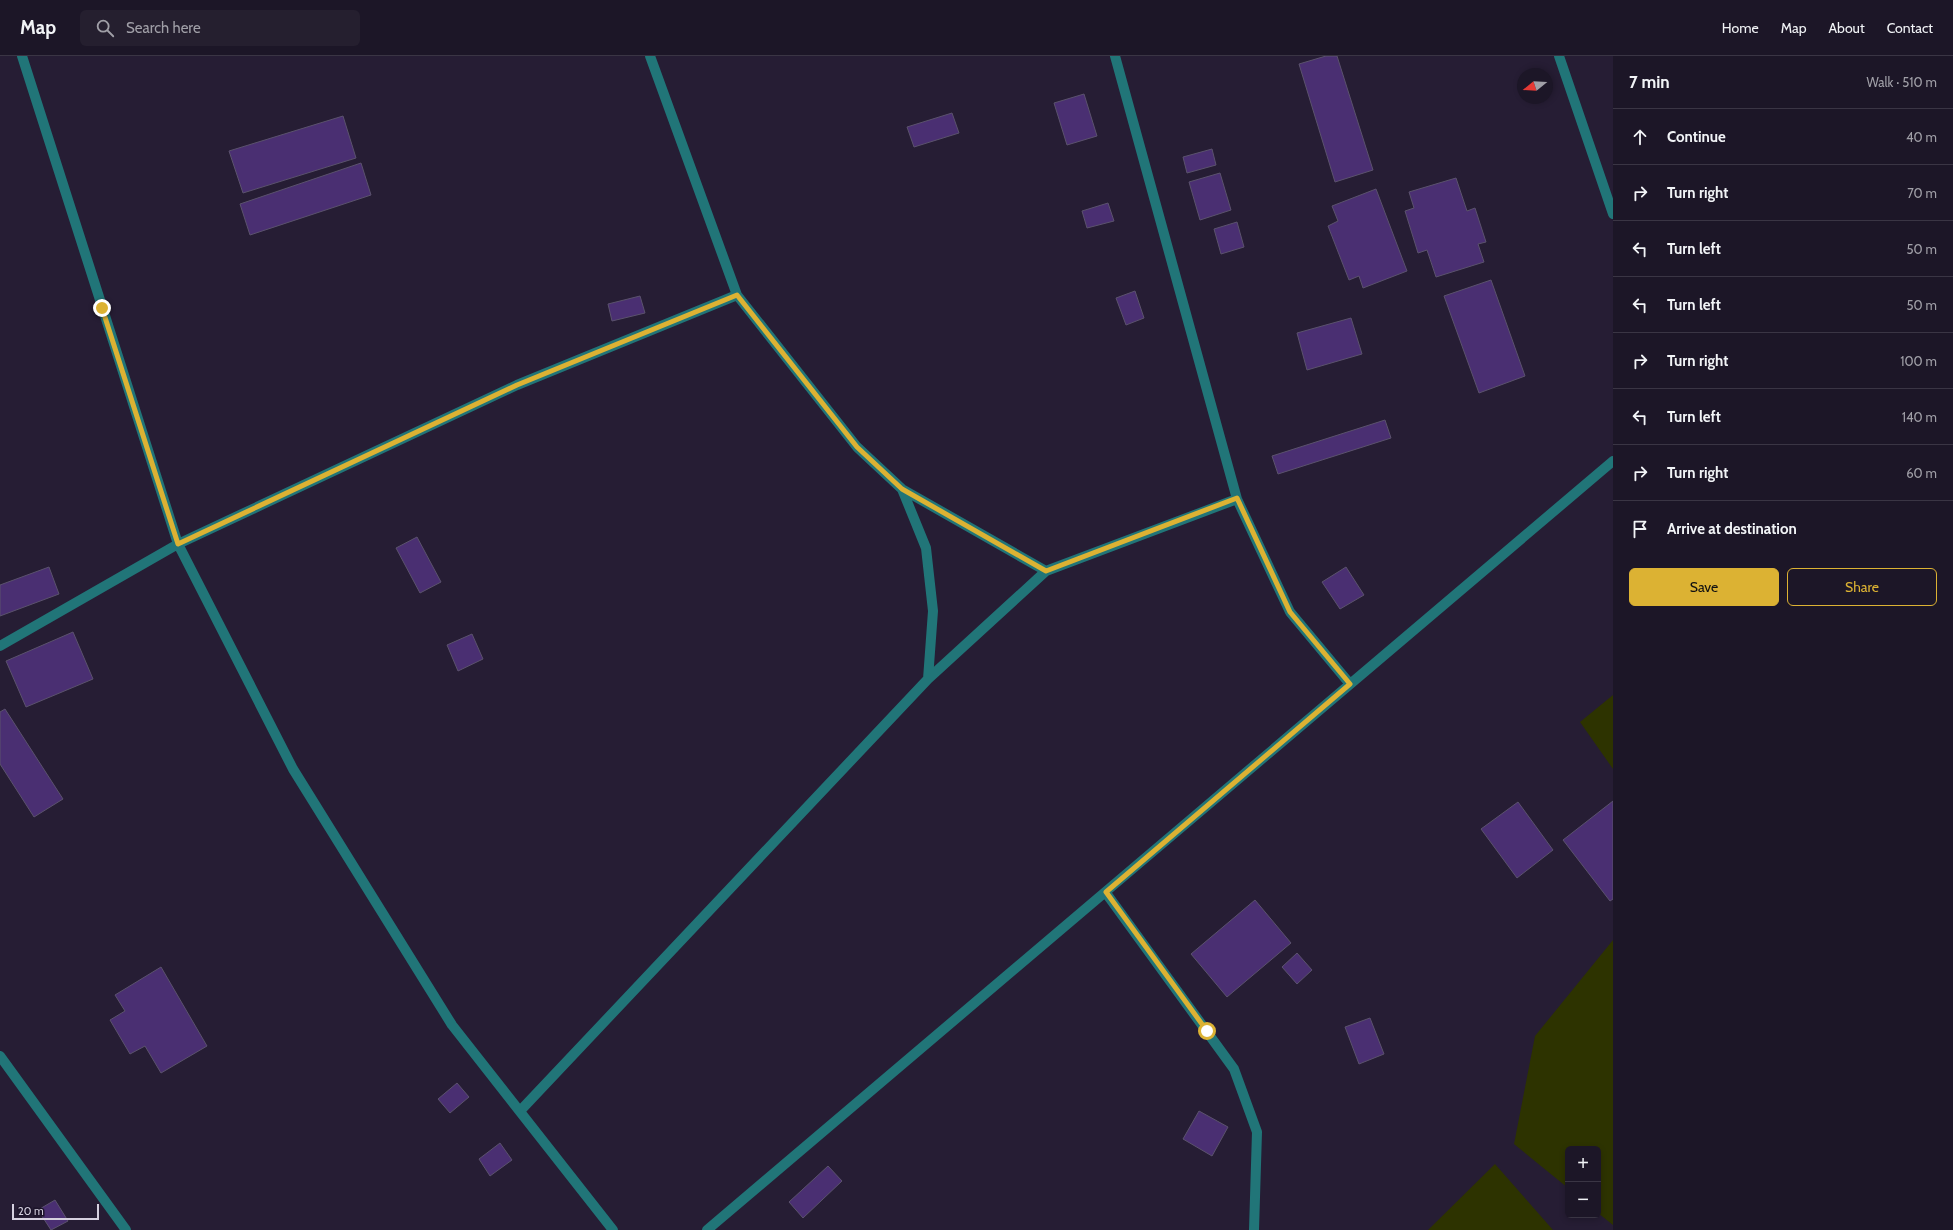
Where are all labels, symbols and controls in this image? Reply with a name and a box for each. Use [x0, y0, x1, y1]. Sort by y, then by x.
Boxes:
search box [80, 10, 360, 46]
text: Map [20, 16, 56, 39]
icon: search [94, 17, 116, 39]
text: Search here [126, 19, 201, 37]
text: Home [1722, 19, 1759, 37]
text: Map [1781, 19, 1806, 37]
text: About [1828, 19, 1865, 37]
text: Contact [1887, 19, 1933, 37]
north arrow [1517, 68, 1553, 104]
text: 7 min [1629, 72, 1670, 92]
text: Walk · 510 m [1866, 74, 1937, 90]
icon: ahead [1629, 126, 1651, 148]
text: Continue [1667, 128, 1726, 146]
text: 40 m [1906, 129, 1937, 145]
icon: right [1629, 182, 1651, 204]
text: Turn right [1667, 184, 1728, 202]
text: 70 m [1907, 185, 1937, 201]
icon: left [1629, 238, 1651, 260]
text: Turn left [1667, 240, 1721, 258]
text: 50 m [1907, 241, 1937, 257]
icon: left [1629, 294, 1651, 316]
text: Turn left [1667, 296, 1721, 314]
text: 50 m [1907, 297, 1937, 313]
route end [93, 299, 111, 317]
icon: right [1629, 350, 1651, 372]
text: Turn right [1667, 352, 1728, 370]
text: 100 m [1900, 353, 1937, 369]
icon: left [1629, 406, 1651, 428]
text: Turn left [1667, 408, 1721, 426]
text: 140 m [1902, 409, 1937, 425]
icon: right [1629, 462, 1651, 484]
text: Turn right [1667, 464, 1728, 482]
text: 60 m [1906, 465, 1937, 481]
icon: arrive [1629, 518, 1651, 540]
text: Arrive at destination [1667, 520, 1797, 538]
button: Save [1629, 568, 1779, 606]
button: Share [1787, 568, 1937, 606]
route start [1198, 1022, 1216, 1040]
map controls [1565, 1146, 1601, 1218]
button: + [1565, 1146, 1601, 1182]
button: − [1565, 1182, 1601, 1218]
scale bar [12, 1202, 99, 1221]
text: 20 m [18, 1204, 44, 1218]

